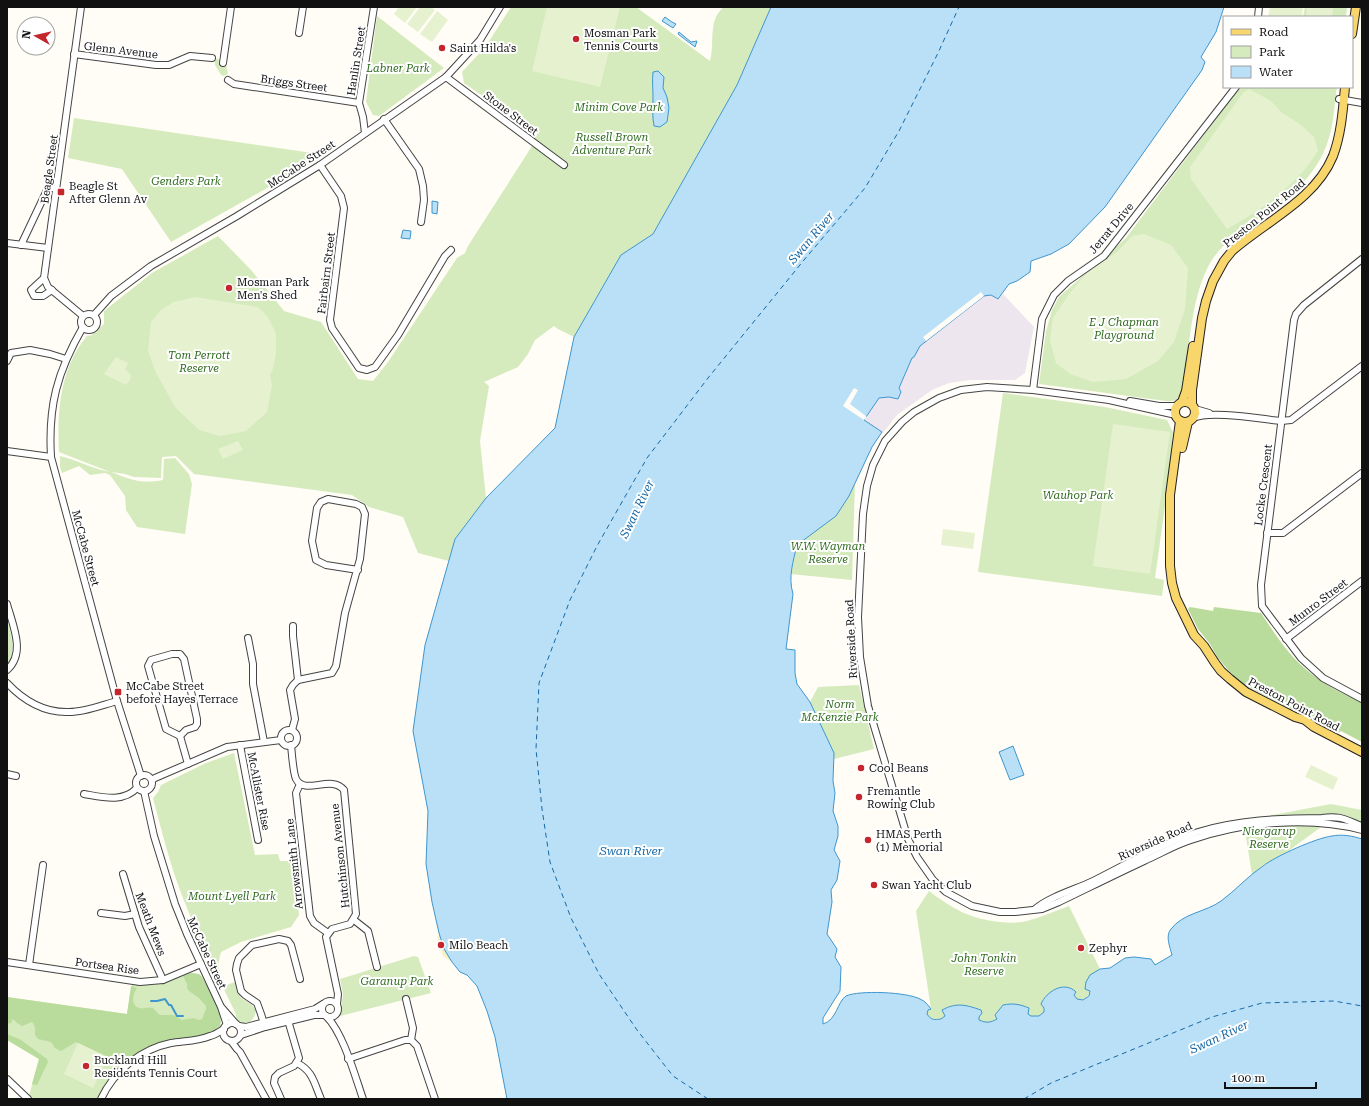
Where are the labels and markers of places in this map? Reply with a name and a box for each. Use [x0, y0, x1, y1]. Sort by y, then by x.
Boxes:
place label: Mosman Park Tennis Courts [584, 27, 658, 53]
marker: Mosman Park Tennis Courts [571, 34, 581, 44]
place label: Saint Hilda's [450, 42, 516, 55]
marker: Saint Hilda's [437, 43, 447, 53]
place label: Beagle St After Glenn Av [69, 180, 148, 206]
marker: Beagle St After Glenn Av [56, 187, 66, 197]
place label: Mosman Park Men's Shed [237, 276, 309, 302]
marker: Mosman Park Men's Shed [224, 283, 234, 293]
place label: McCabe Street before Hayes Terrace [126, 680, 238, 706]
marker: McCabe Street before Hayes Terrace [113, 687, 123, 697]
place label: Cool Beans [869, 762, 928, 775]
marker: Cool Beans [856, 763, 866, 773]
place label: Fremantle Rowing Club [867, 785, 935, 811]
marker: Fremantle Rowing Club [854, 792, 864, 802]
place label: HMAS Perth (1) Memorial [876, 828, 943, 854]
marker: HMAS Perth (1) Memorial [863, 835, 873, 845]
place label: Swan Yacht Club [882, 879, 972, 892]
marker: Swan Yacht Club [869, 880, 879, 890]
place label: Milo Beach [449, 939, 508, 952]
marker: Milo Beach [436, 940, 446, 950]
place label: Zephyr [1089, 942, 1128, 955]
marker: Zephyr [1076, 943, 1086, 953]
place label: Buckland Hill Residents Tennis Court [94, 1054, 217, 1080]
marker: Buckland Hill Residents Tennis Court [81, 1061, 91, 1071]

